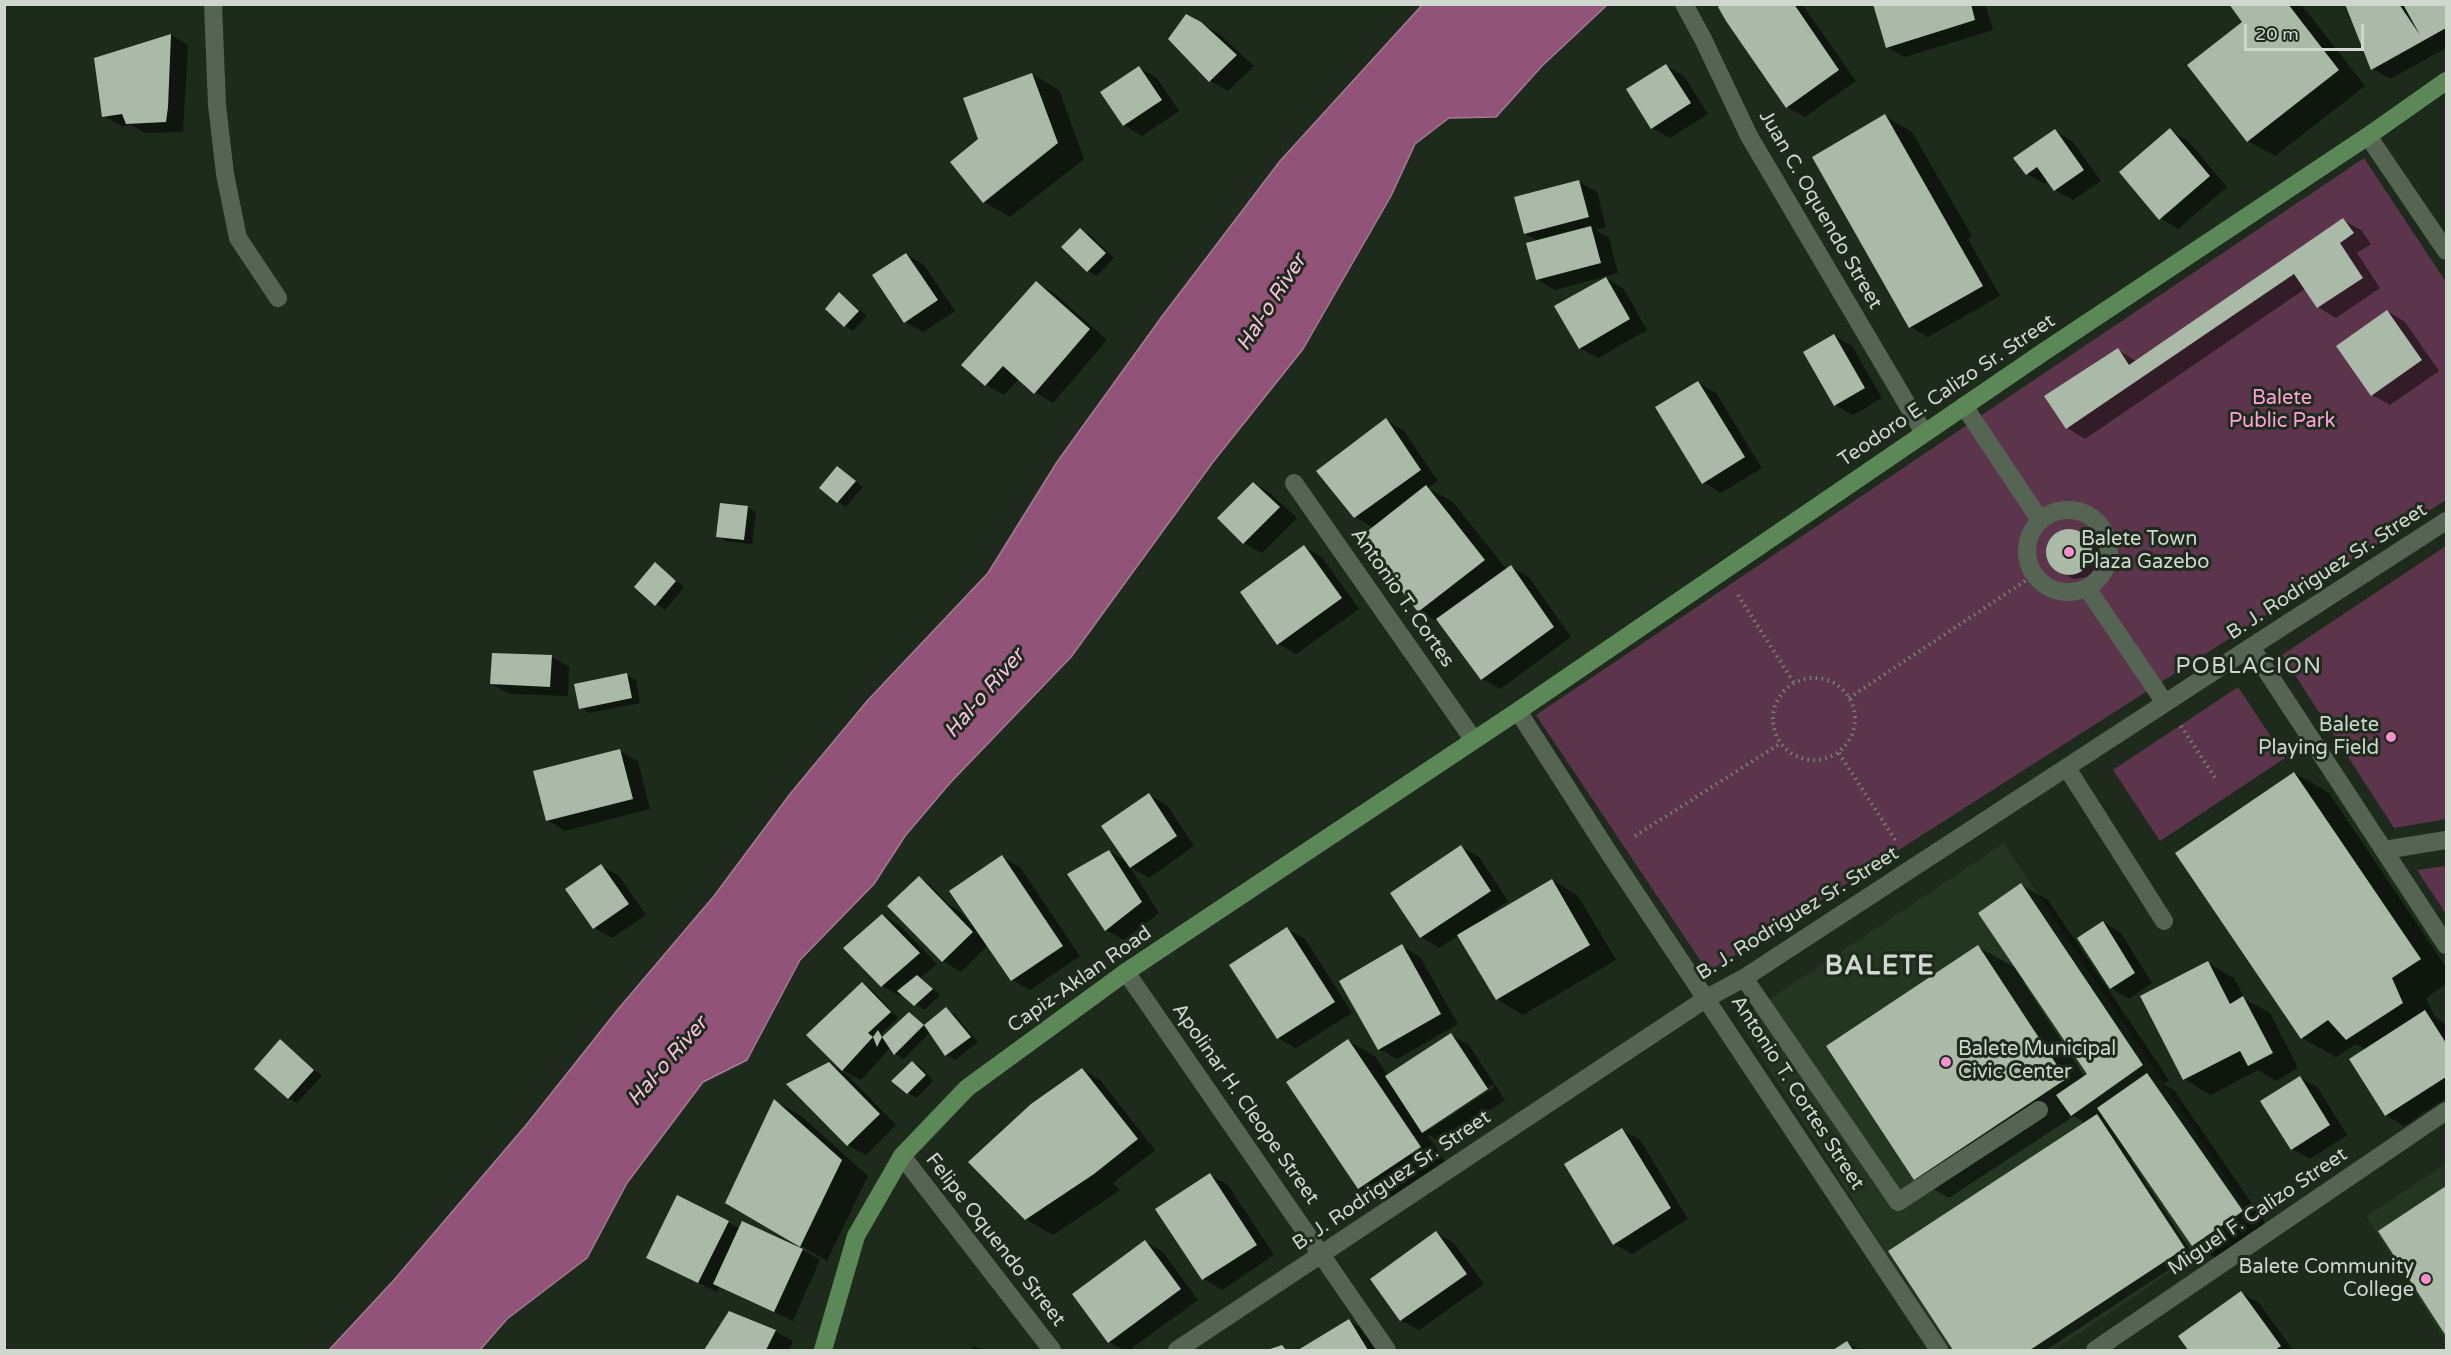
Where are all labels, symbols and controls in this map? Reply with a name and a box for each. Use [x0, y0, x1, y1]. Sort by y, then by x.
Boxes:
scale bar [2247, 12, 2367, 50]
text: 20 m [2255, 23, 2299, 45]
street label: Juan C. Oquendo Street [1753, 106, 1887, 314]
water label: Hal-o River [1232, 250, 1312, 356]
street label: Teodoro E. Calizo Sr. Street [1834, 309, 2060, 473]
park label: Balete Public Park [2229, 387, 2335, 434]
street label: B. J. Rodriguez Sr. Street [2223, 498, 2431, 646]
street label: Antonio T. Cortes [1345, 524, 1459, 672]
place label: Balete Town Plaza Gazebo [2081, 528, 2209, 575]
marker: Balete Town Plaza Gazebo [2062, 545, 2076, 559]
water label: Hal-o River [940, 644, 1030, 744]
district label: POBLACION [2176, 654, 2322, 680]
place label: Balete Playing Field [2258, 714, 2379, 761]
marker: Balete Playing Field [2384, 730, 2398, 744]
street label: B. J. Rodriguez Sr. Street [1693, 842, 1903, 986]
street label: Capiz-Aklan Road [1003, 921, 1157, 1039]
district label: BALETE [1825, 951, 1935, 983]
street label: Antonio T. Cortes Street [1725, 991, 1869, 1195]
street label: Apolinar H. Cleope Street [1166, 999, 1324, 1209]
water label: Hal-o River [623, 1012, 713, 1112]
place label: Balete Municipal Civic Center [1958, 1038, 2116, 1085]
marker: Balete Municipal Civic Center [1939, 1055, 1953, 1069]
street label: B. J. Rodriguez Sr. Street [1288, 1106, 1496, 1256]
street label: Miguel F. Calizo Street [2164, 1143, 2352, 1281]
street label: Felipe Oquendo Street [920, 1149, 1070, 1331]
place label: Balete Community College [2239, 1256, 2414, 1303]
marker: Balete Community College [2419, 1272, 2433, 1286]

